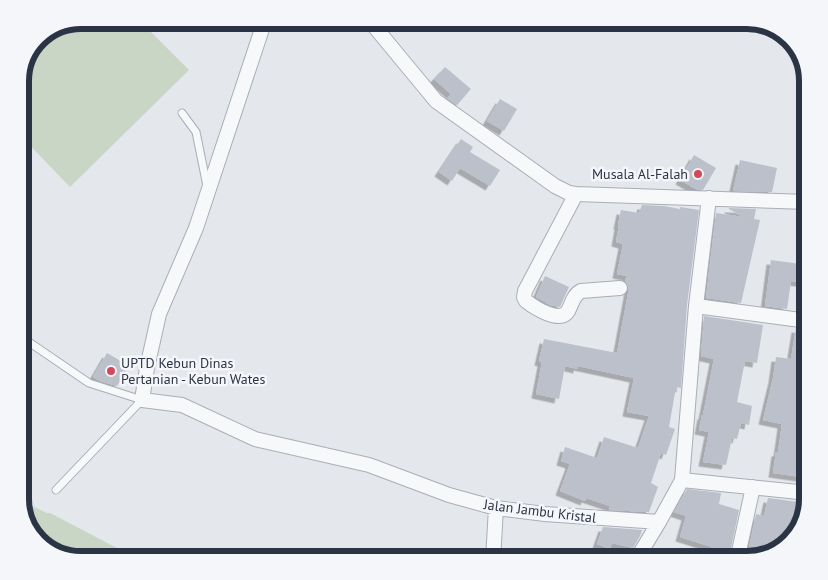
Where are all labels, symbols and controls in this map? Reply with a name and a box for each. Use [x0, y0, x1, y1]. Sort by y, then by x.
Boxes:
place label: Musala Al-Falah [592, 165, 688, 183]
marker: Musala Al-Falah [692, 168, 704, 180]
place label: UPTD Kebun Dinas Pertanian - Kebun Wates [121, 354, 265, 388]
marker: UPTD Kebun Dinas Pertanian - Kebun Wates [105, 365, 117, 377]
street label: Jalan Jambu Kristal [482, 495, 597, 527]

